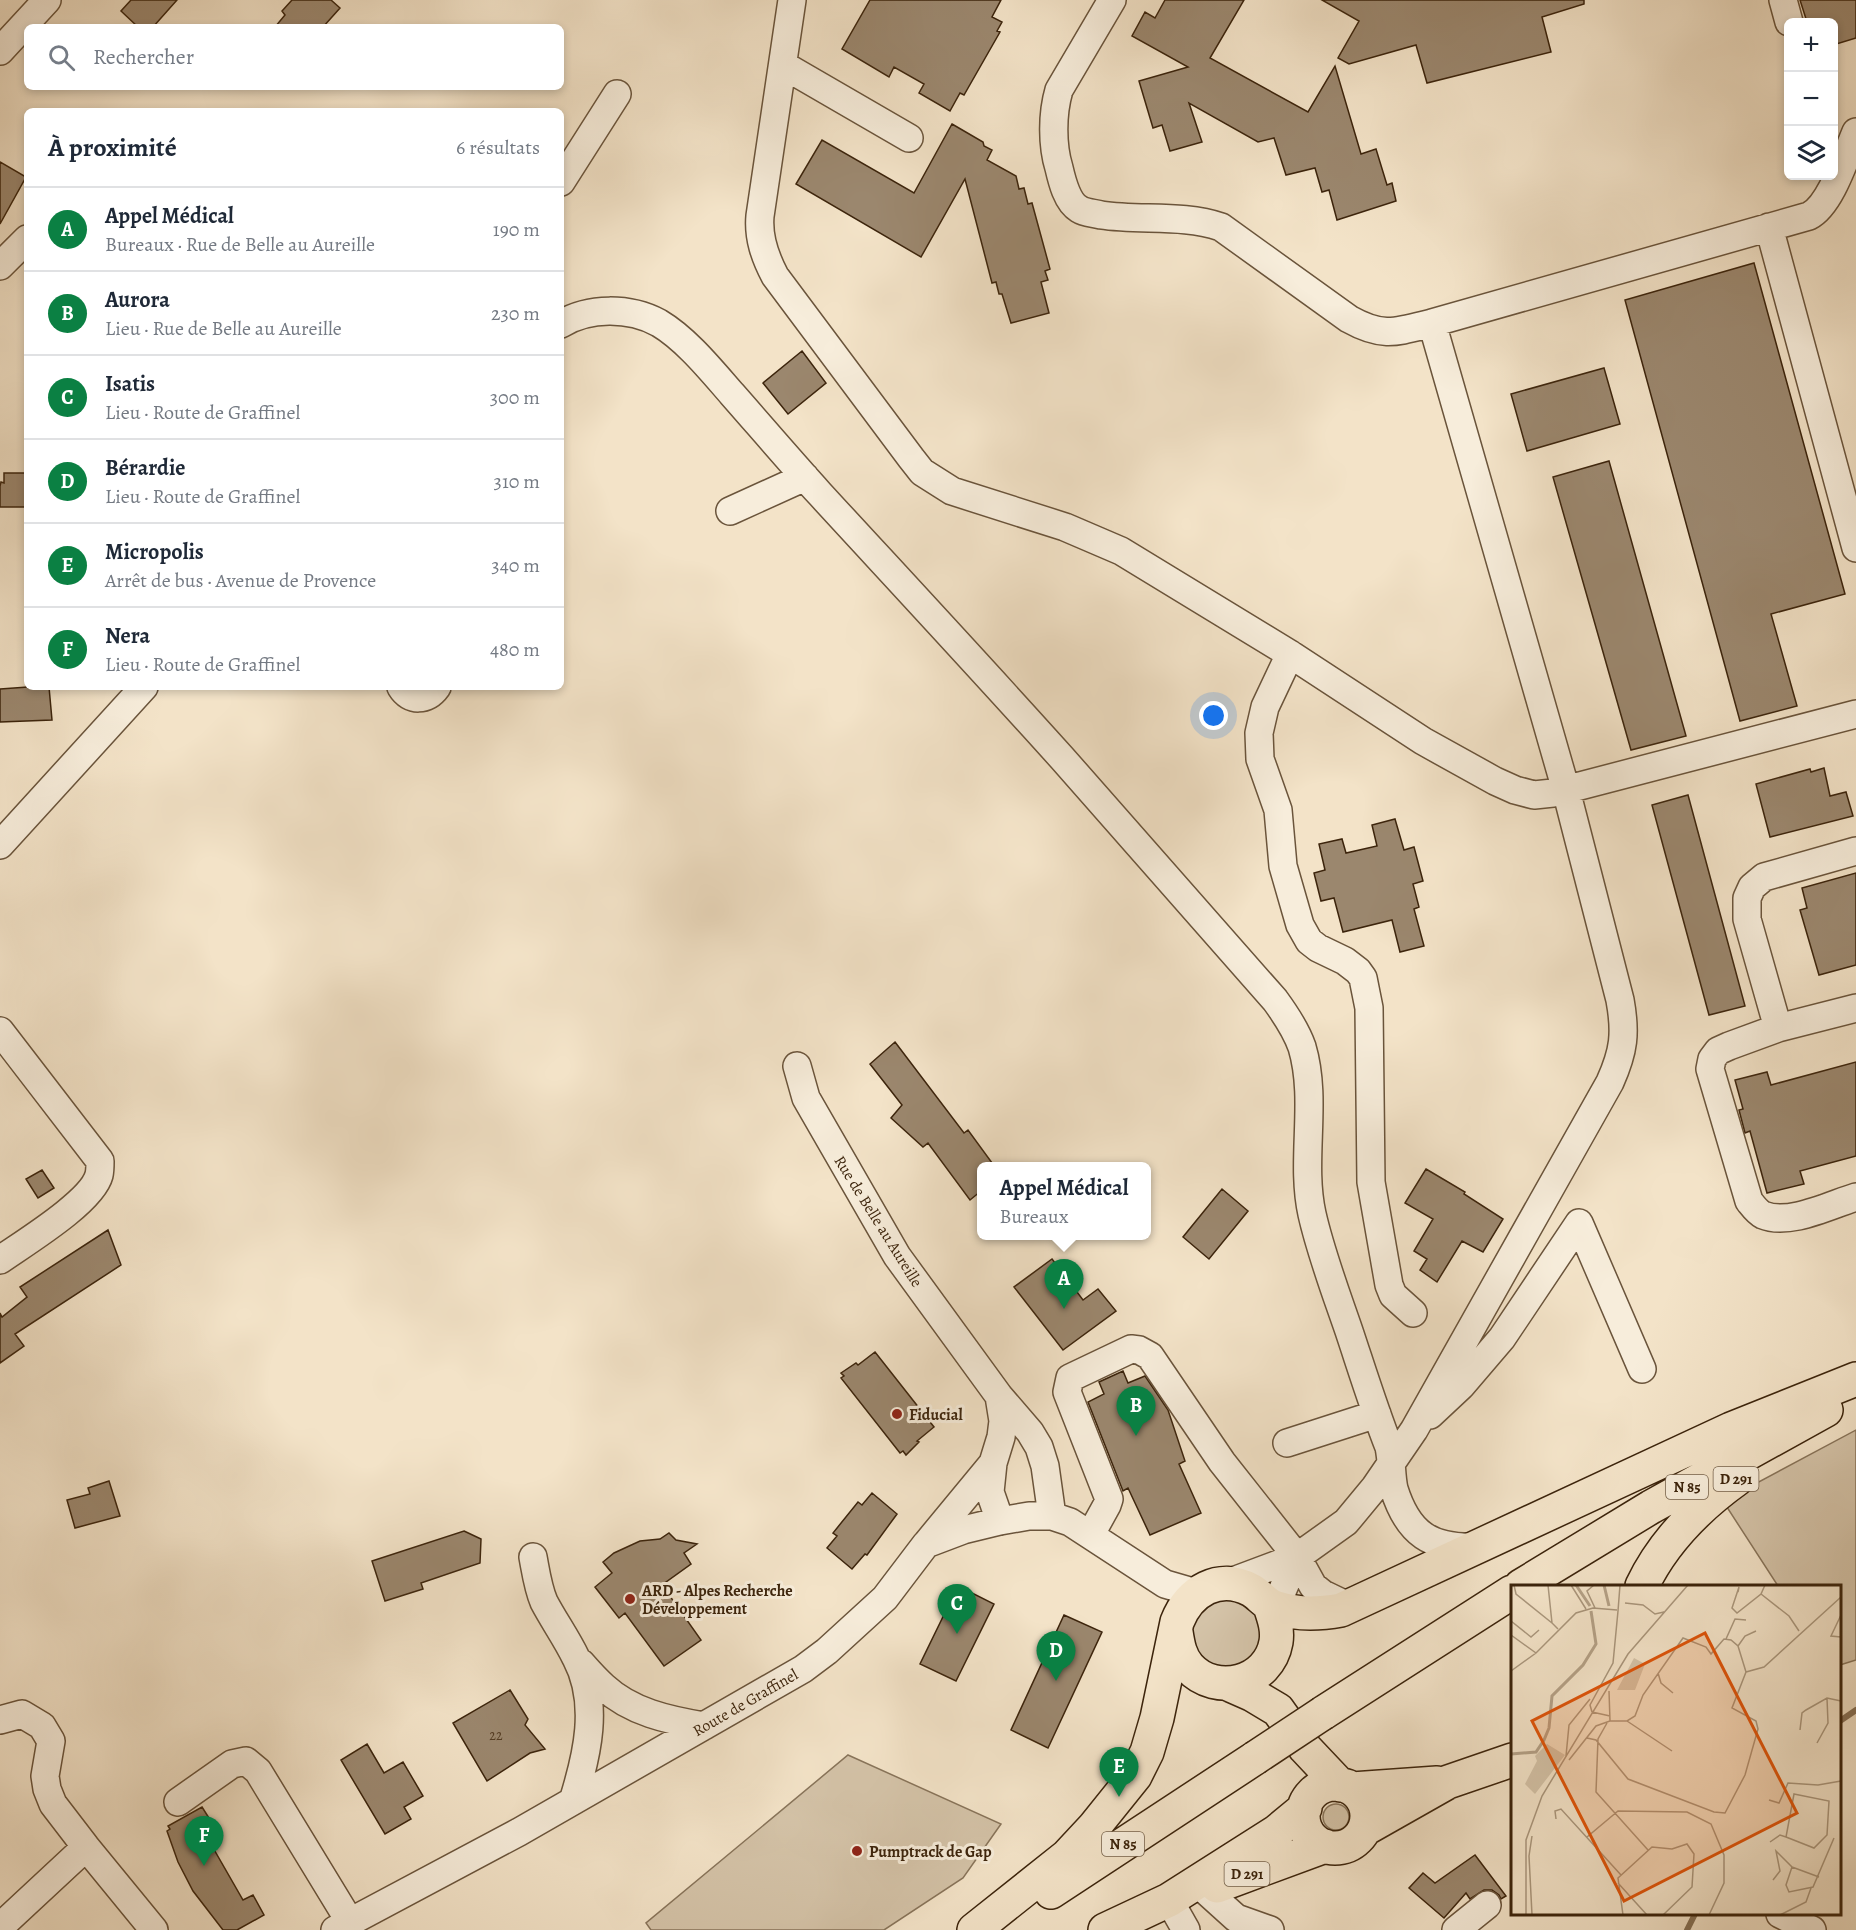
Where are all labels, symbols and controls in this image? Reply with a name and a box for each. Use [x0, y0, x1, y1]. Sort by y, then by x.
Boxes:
map controls [1784, 18, 1838, 180]
button: + [1784, 18, 1838, 72]
search box [24, 24, 564, 90]
icon: search [45, 41, 78, 74]
text: Rechercher [93, 42, 194, 72]
button: − [1784, 72, 1838, 126]
button: layers [1784, 126, 1838, 180]
text: À proximité [48, 130, 177, 165]
text: 6 résultats [456, 134, 540, 161]
text: Appel Médical [105, 201, 234, 231]
text: A [61, 216, 74, 243]
text: 190 m [493, 216, 540, 243]
text: Bureaux · Rue de Belle au Aureille [105, 231, 375, 258]
text: Aurora [105, 285, 170, 315]
text: B [61, 300, 74, 327]
text: 230 m [491, 300, 540, 327]
text: Lieu · Rue de Belle au Aureille [105, 315, 342, 342]
text: Isatis [105, 369, 155, 399]
text: C [61, 384, 74, 411]
text: 300 m [490, 384, 540, 411]
text: Lieu · Route de Graffinel [105, 399, 300, 426]
text: Bérardie [105, 453, 186, 483]
text: D [61, 468, 74, 495]
text: 310 m [494, 468, 540, 495]
text: Lieu · Route de Graffinel [105, 483, 300, 510]
text: Micropolis [105, 537, 204, 567]
text: E [62, 552, 73, 579]
text: 340 m [491, 552, 540, 579]
text: Arrêt de bus · Avenue de Provence [105, 567, 376, 594]
text: Nera [105, 621, 150, 651]
text: F [62, 636, 73, 663]
text: 480 m [490, 636, 540, 663]
text: Lieu · Route de Graffinel [105, 651, 300, 678]
your location [1199, 701, 1228, 730]
street label: Rue de Belle au Aureille [829, 1151, 928, 1292]
popup [977, 1162, 1151, 1240]
text: Appel Médical [1000, 1173, 1128, 1203]
text: Bureaux [1000, 1203, 1068, 1230]
pin: A [1044, 1260, 1084, 1309]
pin: B [1116, 1386, 1156, 1436]
place label: Fiducial [909, 1404, 963, 1426]
marker: Fiducial [890, 1407, 904, 1421]
road number: D 291 [1714, 1467, 1758, 1491]
road number: N 85 [1666, 1475, 1708, 1499]
place label: ARD - Alpes Recherche Développement [641, 1580, 793, 1620]
pin: C [938, 1584, 976, 1634]
inset map [1511, 1585, 1841, 1915]
marker: ARD - Alpes Recherche Développement [623, 1592, 637, 1606]
pin: D [1036, 1632, 1076, 1681]
street label: Route de Graffinel [689, 1664, 802, 1742]
house number: 22 [489, 1726, 503, 1745]
pin: E [1100, 1748, 1138, 1797]
pin: F [184, 1816, 224, 1866]
road number: N 85 [1102, 1832, 1144, 1856]
place label: Pumptrack de Gap [869, 1841, 992, 1863]
marker: Pumptrack de Gap [850, 1844, 864, 1858]
road number: D 291 [1224, 1862, 1270, 1886]

